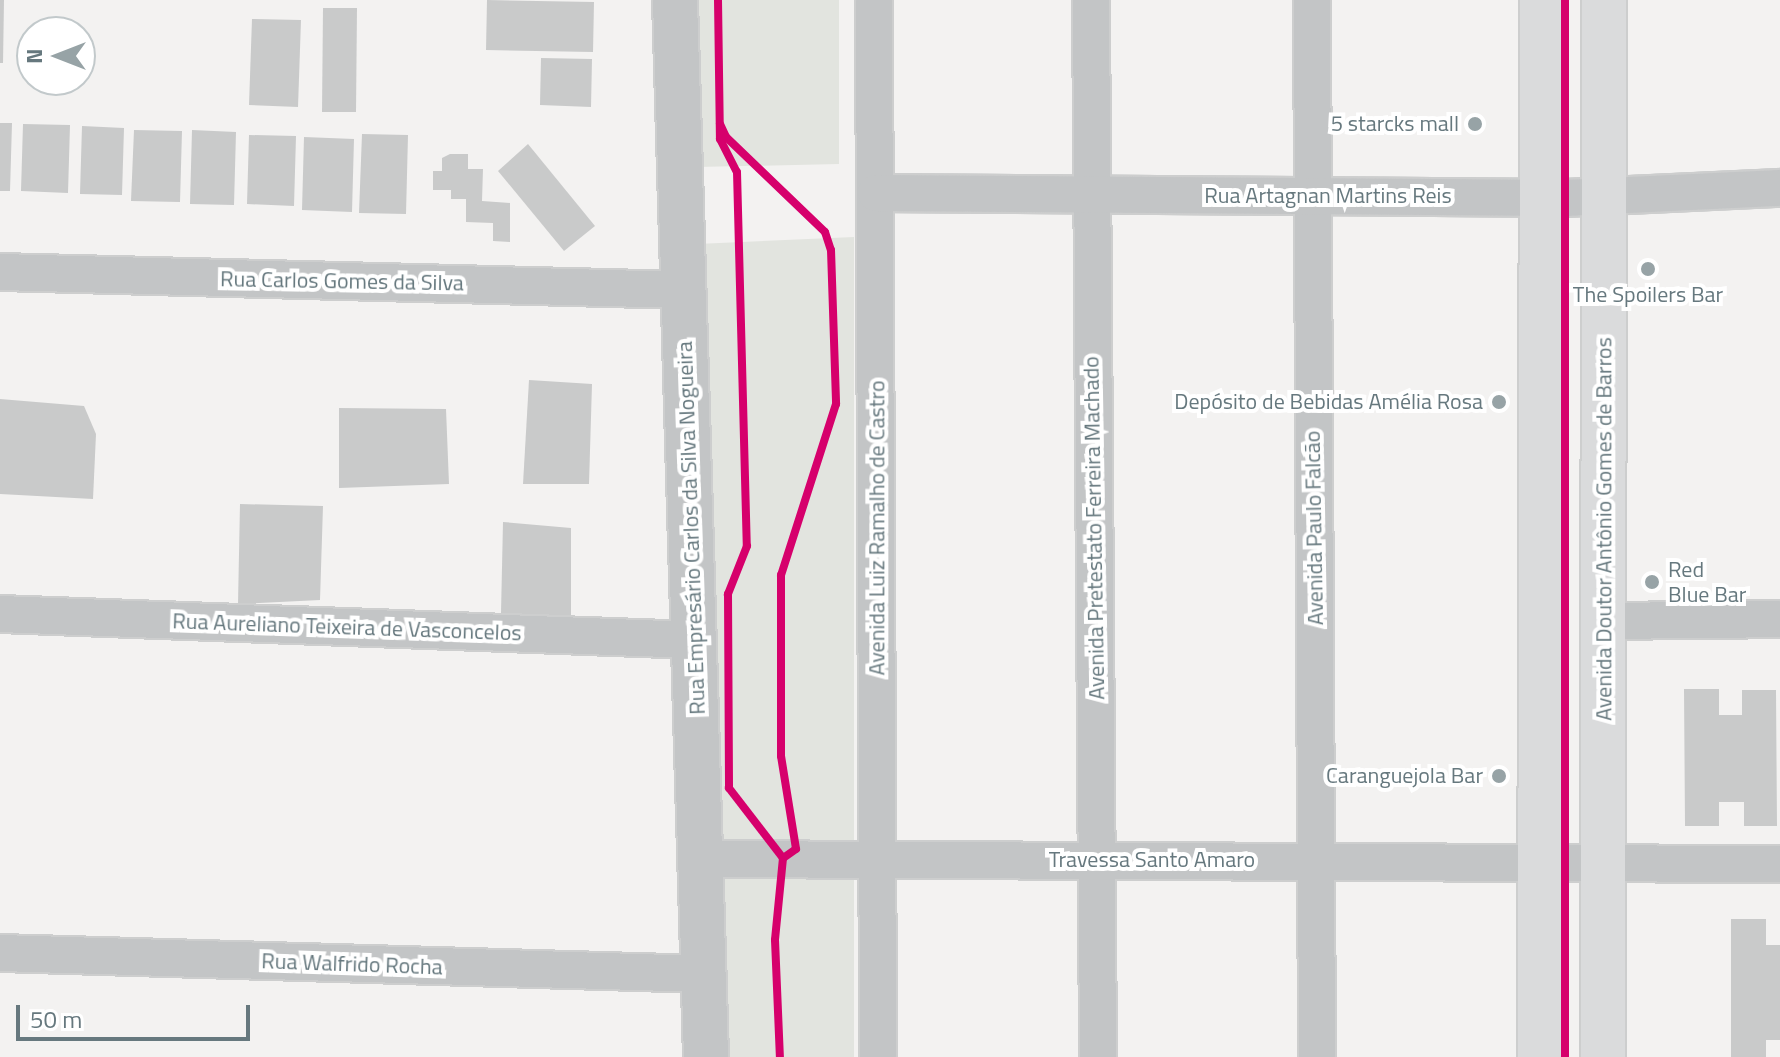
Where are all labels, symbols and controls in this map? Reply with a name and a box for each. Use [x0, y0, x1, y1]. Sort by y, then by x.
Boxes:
north arrow [16, 16, 96, 96]
text: N [17, 48, 51, 64]
place label: 5 starcks mall [1331, 111, 1459, 137]
marker: 5 starcks mall [1466, 115, 1484, 133]
street label: Rua Artagnan Martins Reis [1204, 183, 1452, 209]
marker: The Spoilers Bar [1639, 260, 1657, 278]
street label: Rua Carlos Gomes da Silva [220, 266, 464, 296]
place label: The Spoilers Bar [1573, 282, 1723, 308]
street label: Avenida Doutor Antônio Gomes de Barros [1591, 337, 1617, 721]
street label: Rua Empresário Carlos da Silva Nogueira [671, 341, 711, 715]
street label: Avenida Pretestato Ferreira Machado [1078, 356, 1110, 700]
street label: Avenida Luiz Ramalho de Castro [864, 381, 890, 675]
place label: Depósito de Bebidas Amélia Rosa [1174, 389, 1483, 415]
marker: Depósito de Bebidas Amélia Rosa [1490, 393, 1508, 411]
street label: Avenida Paulo Falcão [1299, 430, 1329, 626]
place label: Red Blue Bar [1668, 556, 1746, 608]
marker: Red Blue Bar [1643, 573, 1661, 591]
street label: Rua Aureliano Teixeira de Vasconcelos [172, 608, 522, 646]
place label: Caranguejola Bar [1326, 763, 1483, 789]
marker: Caranguejola Bar [1490, 767, 1508, 785]
street label: Travessa Santo Amaro [1049, 847, 1255, 873]
street label: Rua Walfrido Rocha [261, 948, 443, 980]
scale bar [20, 989, 254, 1039]
text: 50 m [30, 1001, 82, 1037]

